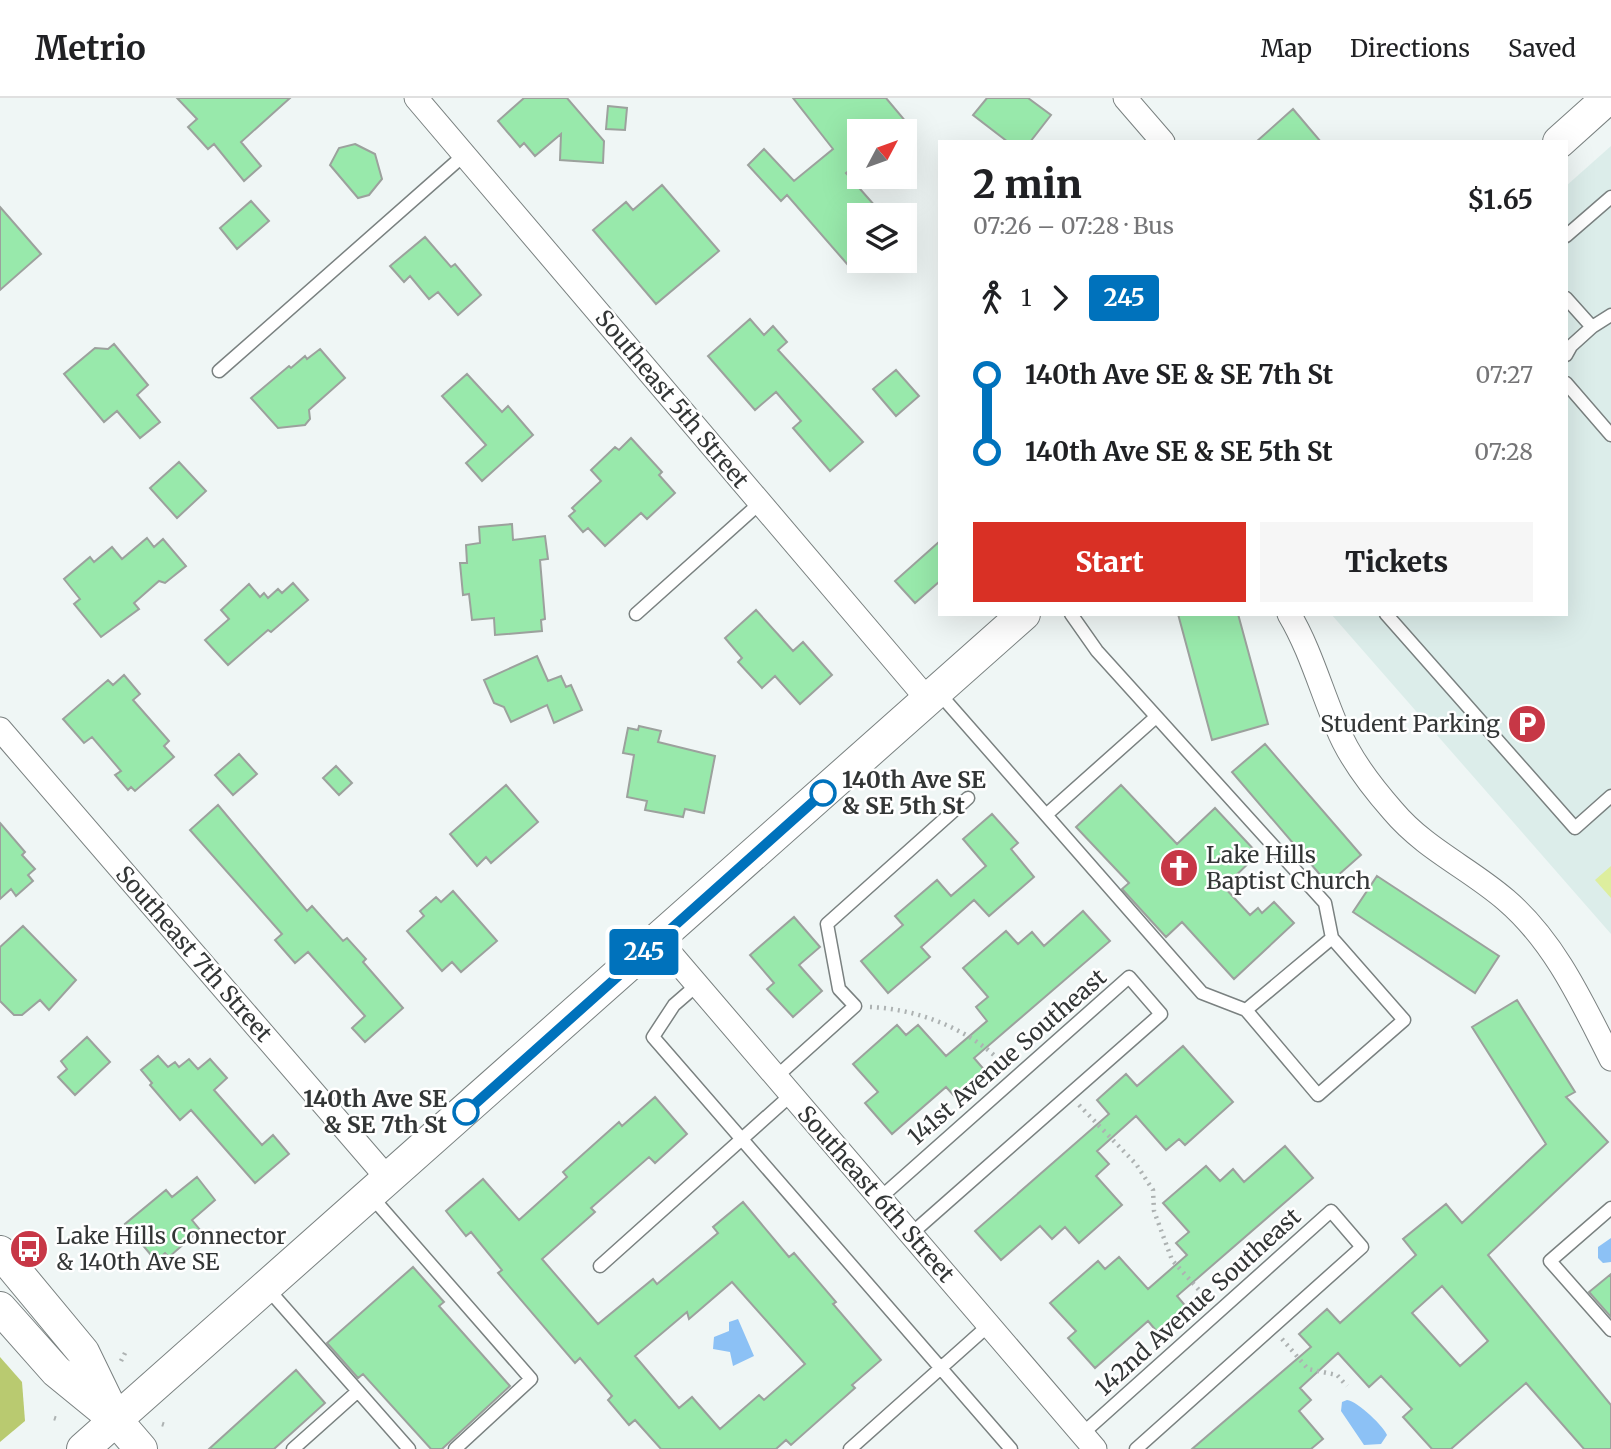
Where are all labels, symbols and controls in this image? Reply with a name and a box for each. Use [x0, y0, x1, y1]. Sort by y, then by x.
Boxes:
text: Metrio [35, 28, 146, 69]
text: Map [1261, 33, 1312, 64]
text: Directions [1350, 33, 1470, 64]
text: Saved [1508, 33, 1576, 64]
north arrow [847, 119, 917, 189]
map controls [847, 119, 917, 273]
text: 2 min [973, 161, 1082, 208]
text: $1.65 [1467, 183, 1533, 216]
button: layers [847, 203, 917, 273]
text: 07:26 – 07:28 · Bus [973, 211, 1174, 240]
icon: walk [973, 279, 1011, 317]
icon: forward [1041, 279, 1079, 317]
text: 245 [1103, 282, 1145, 313]
text: 1 [1021, 283, 1031, 312]
street label: Southeast 5th Street [589, 304, 755, 494]
text: 140th Ave SE & SE 7th St [1025, 358, 1333, 391]
text: 07:27 [1475, 360, 1533, 389]
text: 140th Ave SE & SE 5th St [1025, 435, 1333, 468]
text: 07:28 [1474, 437, 1533, 466]
button: Start [973, 522, 1246, 602]
button: Tickets [1260, 522, 1533, 602]
parking icon: Student Parking [1506, 703, 1548, 745]
place label: Student Parking [1320, 709, 1500, 738]
place label: 140th Ave SE & SE 5th St [842, 765, 986, 820]
marker: 140th Ave SE & SE 5th St [810, 780, 836, 806]
place label: Lake Hills Baptist Church [1206, 840, 1371, 895]
church icon: Lake Hills Baptist Church [1158, 847, 1200, 889]
street label: Southeast 7th Street [110, 860, 279, 1048]
line badge: 245 [604, 929, 684, 975]
text: 245 [623, 936, 665, 967]
street label: 141st Avenue Southeast [901, 962, 1112, 1151]
place label: 140th Ave SE & SE 7th St [303, 1084, 447, 1139]
marker: 140th Ave SE & SE 7th St [453, 1099, 479, 1125]
street label: Southeast 6th Street [792, 1099, 961, 1288]
street label: 142nd Avenue Southeast [1089, 1202, 1306, 1402]
place label: Lake Hills Connector & 140th Ave SE [56, 1221, 286, 1276]
bus stop icon: Lake Hills Connector & 140th Ave SE [8, 1228, 50, 1270]

